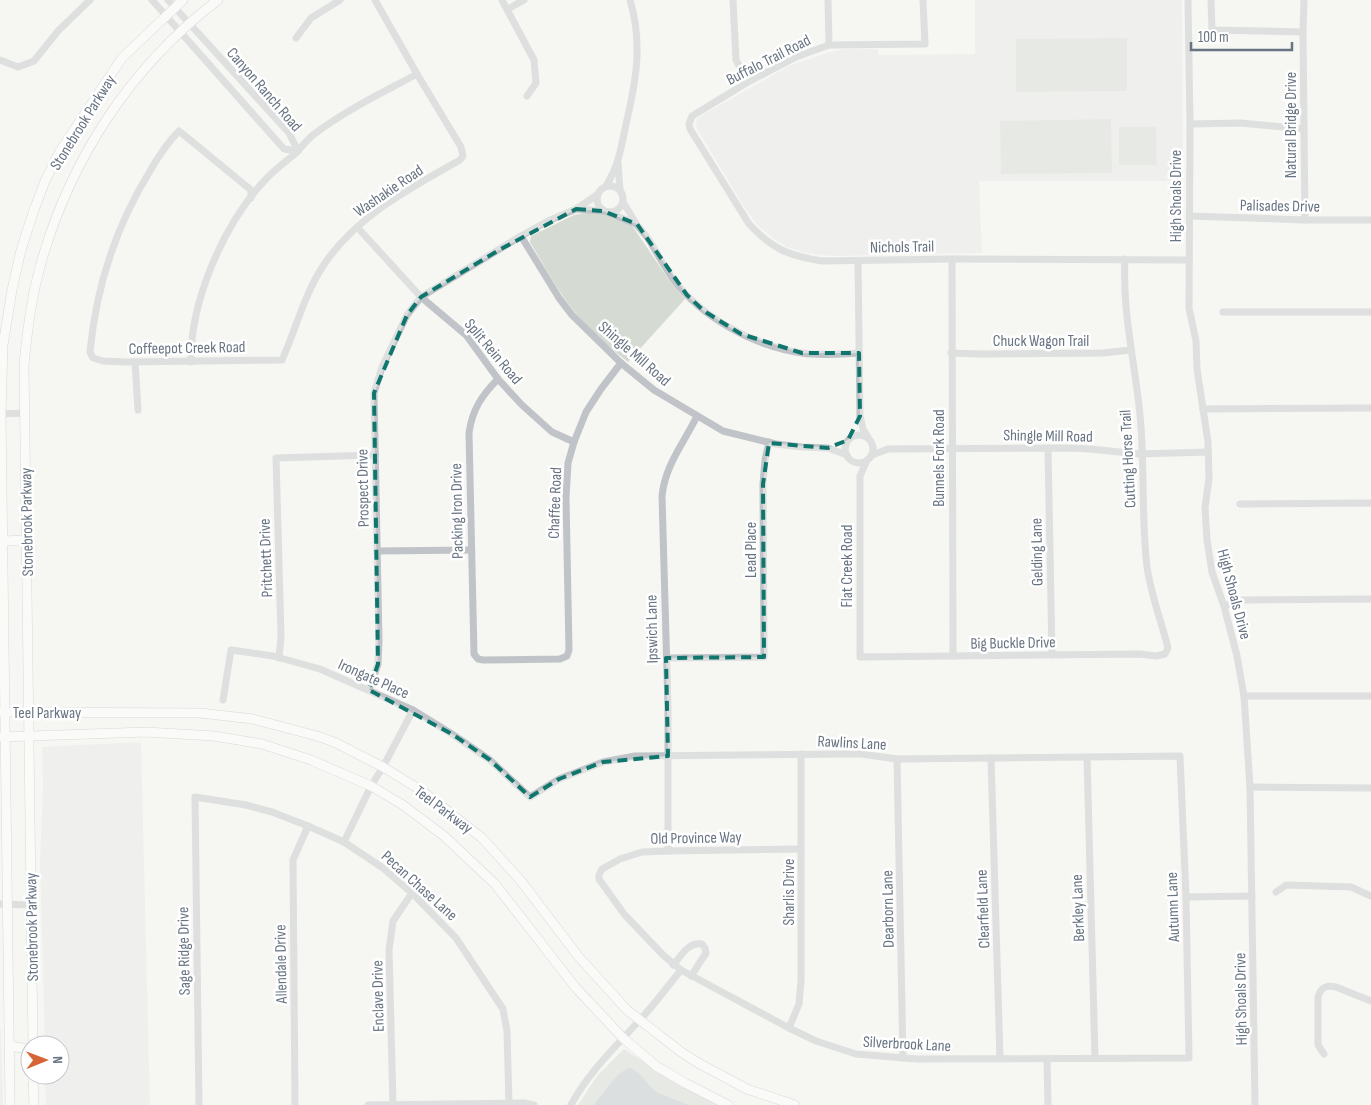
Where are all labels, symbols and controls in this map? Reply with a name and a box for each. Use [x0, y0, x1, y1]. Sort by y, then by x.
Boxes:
scale bar [1191, 20, 1292, 52]
text: 100 m [1198, 28, 1229, 47]
street label: Buffalo Trail Road [723, 31, 814, 90]
street label: Canyon Ranch Road [222, 44, 306, 136]
street label: Stonebrook Parkway [46, 72, 120, 174]
street label: Natural Bridge Drive [1282, 72, 1301, 178]
street label: High Shoals Drive [1167, 150, 1186, 242]
street label: Washakie Road [351, 161, 427, 221]
street label: Palisades Drive [1240, 196, 1320, 217]
street label: Nichols Trail [870, 237, 934, 258]
street label: Split Rein Road [460, 315, 526, 389]
street label: Shingle Mill Road [594, 318, 674, 391]
street label: Chuck Wagon Trail [993, 332, 1089, 351]
street label: Coffeepot Creek Road [128, 338, 246, 359]
street label: Bunnels Fork Road [930, 409, 949, 507]
street label: Cutting Horse Trail [1116, 409, 1141, 509]
street label: Shingle Mill Road [1003, 426, 1093, 447]
street label: Prospect Drive [353, 449, 374, 527]
street label: Packing Iron Drive [447, 463, 468, 559]
street label: Stonebrook Parkway [17, 467, 38, 577]
street label: Chaffee Road [545, 467, 566, 539]
street label: Pritchett Drive [256, 518, 277, 598]
street label: Gelding Lane [1027, 518, 1048, 586]
street label: Lead Place [742, 522, 761, 578]
street label: Flat Creek Road [838, 525, 857, 607]
street label: High Shoals Drive [1212, 547, 1255, 642]
street label: Ipswich Lane [642, 594, 663, 664]
street label: Big Buckle Drive [970, 633, 1056, 654]
street label: Irongate Place [335, 655, 412, 703]
street label: Teel Parkway [13, 704, 81, 723]
street label: Rawlins Lane [817, 732, 887, 755]
street label: Teel Parkway [410, 782, 476, 838]
street label: Old Province Way [650, 828, 742, 849]
street label: Pecan Chase Lane [377, 847, 461, 925]
street label: Sharlis Drive [780, 859, 799, 925]
street label: Clearfield Lane [973, 869, 994, 949]
street label: Dearborn Lane [878, 870, 899, 948]
street label: Stonebrook Parkway [22, 872, 43, 982]
street label: Autumn Lane [1163, 872, 1184, 943]
street label: Berkley Lane [1068, 874, 1089, 942]
street label: Sage Ridge Drive [174, 907, 195, 995]
street label: Allendale Drive [271, 924, 292, 1005]
street label: High Shoals Drive [1231, 953, 1252, 1045]
street label: Enclave Drive [368, 960, 389, 1032]
street label: Silverbrook Lane [862, 1033, 951, 1056]
north arrow [20, 1035, 70, 1085]
text: N [49, 1056, 66, 1064]

